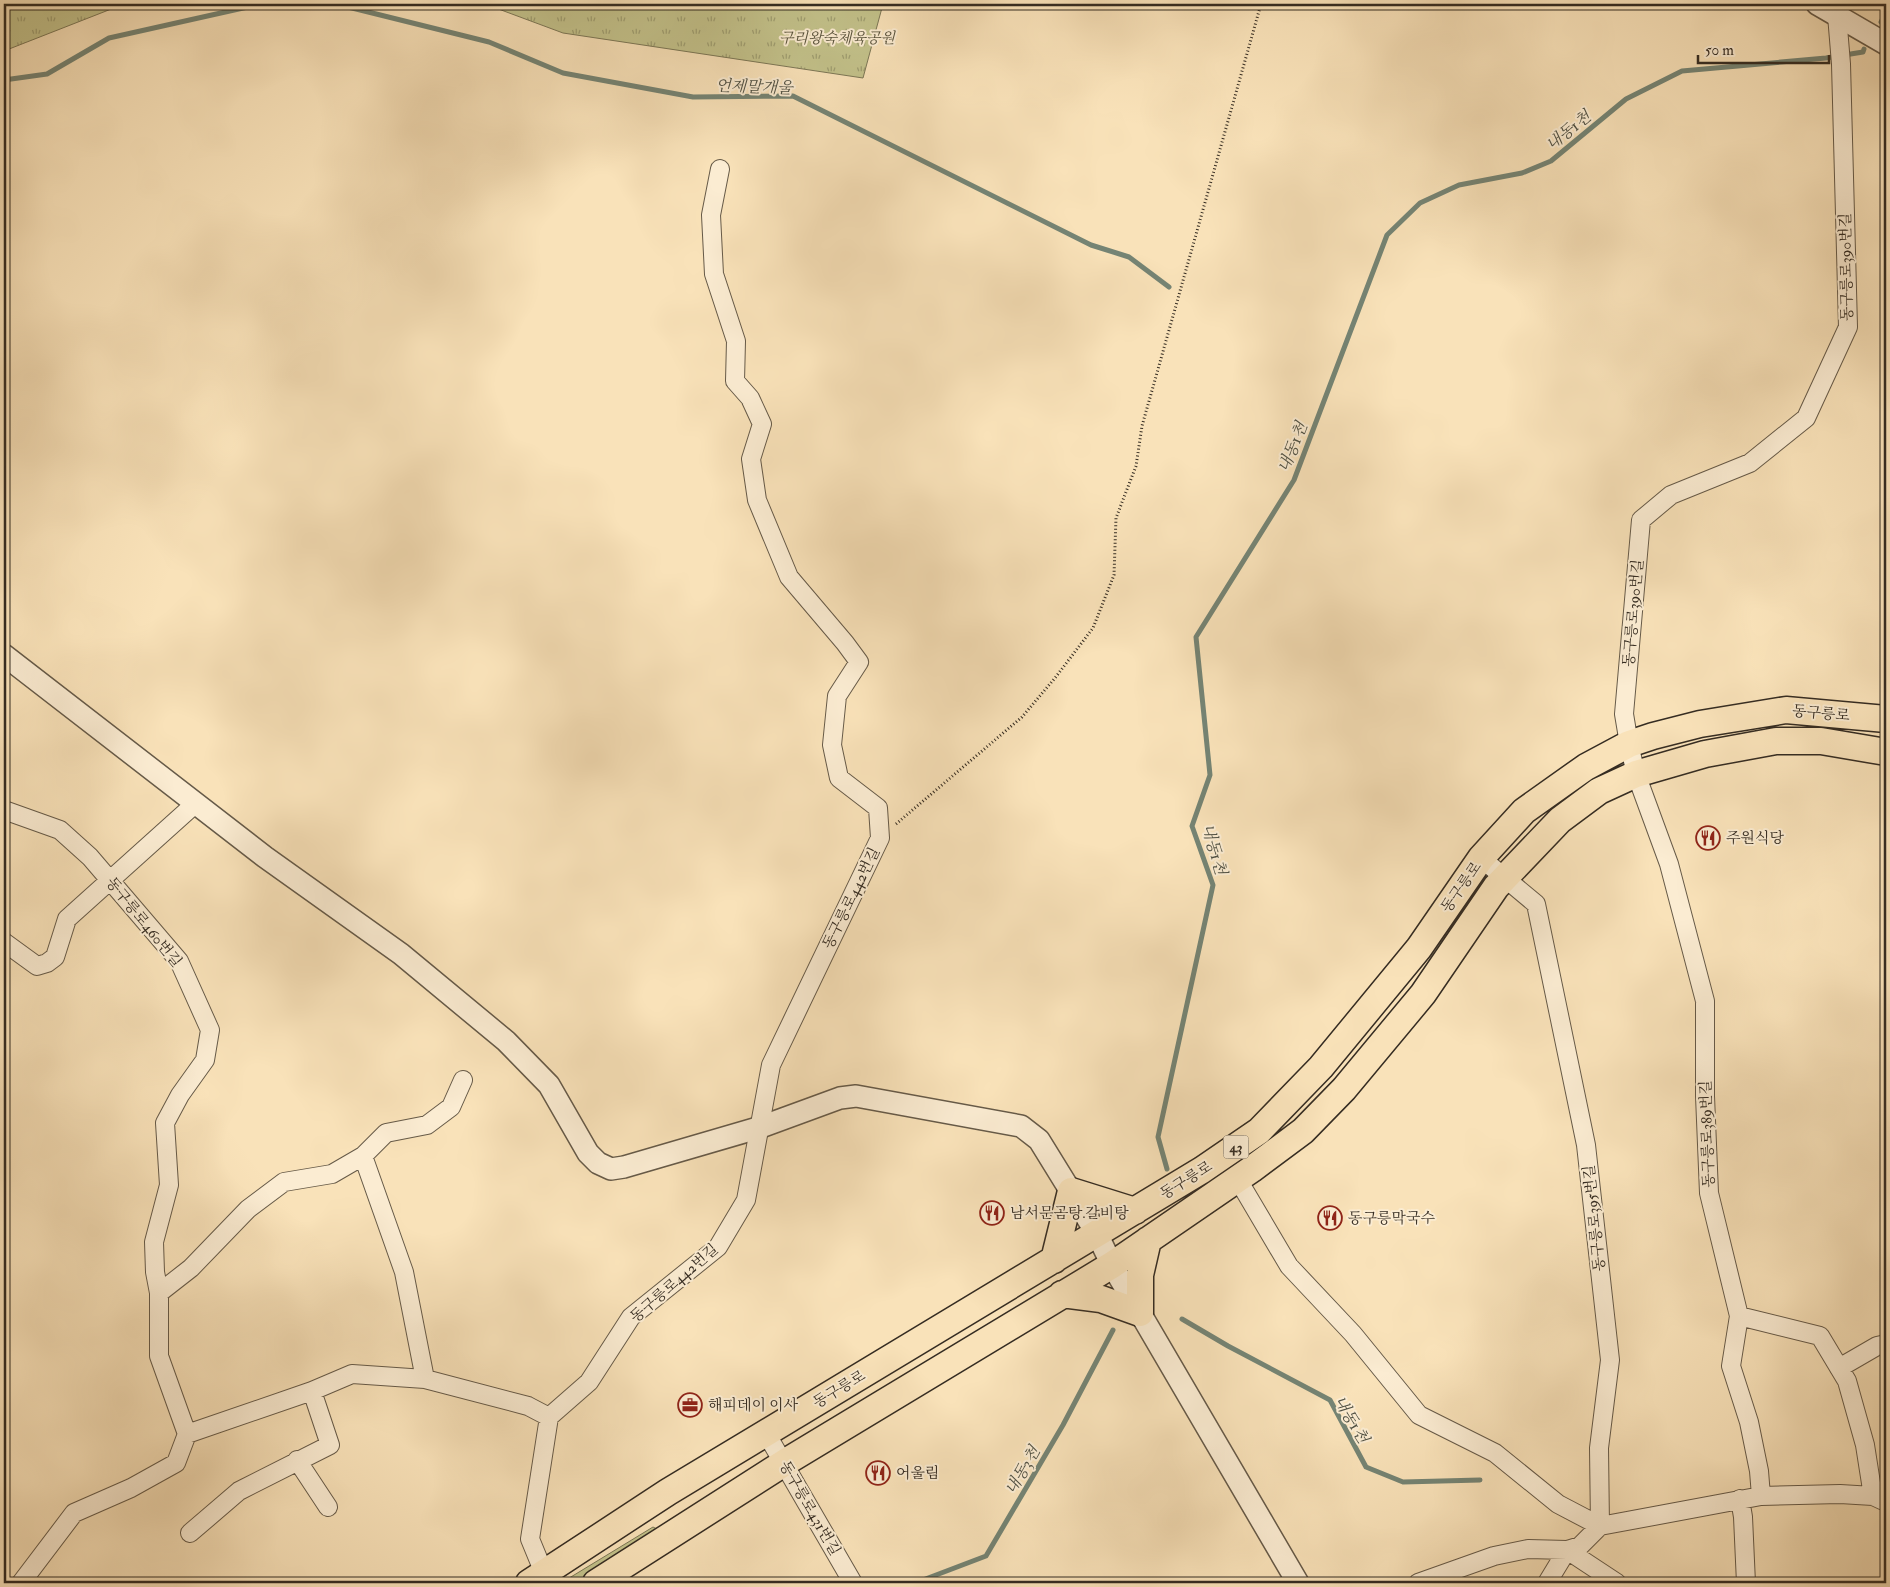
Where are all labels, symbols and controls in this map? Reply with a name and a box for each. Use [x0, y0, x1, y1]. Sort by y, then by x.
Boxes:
park label: 구리왕숙체육공원 [779, 29, 896, 48]
scale bar [1698, 32, 1829, 64]
text: 50 m [1705, 41, 1734, 60]
water label: 언제말개울 [715, 76, 794, 98]
water label: 내동1천 [1542, 106, 1596, 155]
street label: 동구릉로390번길 [1836, 213, 1857, 321]
water label: 내동1천 [1274, 418, 1313, 475]
street label: 동구릉로390번길 [1619, 558, 1648, 668]
street label: 동구릉로 [1791, 702, 1851, 726]
water label: 내동1천 [1197, 821, 1231, 879]
restaurant icon: 주원식당 [1695, 825, 1721, 851]
place label: 주원식당 [1726, 829, 1784, 848]
street label: 동구릉로442번길 [819, 844, 884, 952]
street label: 동구릉로 [1437, 858, 1486, 916]
street label: 동구릉로460번길 [102, 873, 186, 971]
street label: 동구릉로389번길 [1696, 1080, 1719, 1188]
road number: 43 [1224, 1136, 1248, 1158]
street label: 동구릉로 [1157, 1157, 1216, 1204]
street label: 동구릉로395번길 [1579, 1164, 1610, 1272]
restaurant icon: 남서문곰탕.갈비탕 [979, 1200, 1005, 1226]
place label: 남서문곰탕.갈비탕 [1010, 1204, 1129, 1223]
restaurant icon: 동구릉막국수 [1317, 1205, 1343, 1231]
place label: 동구릉막국수 [1348, 1209, 1435, 1228]
street label: 동구릉로442번길 [626, 1240, 722, 1327]
street label: 동구릉로 [810, 1366, 869, 1412]
office icon: 해피데이 이사 [677, 1392, 703, 1418]
water label: 내동1천 [1329, 1392, 1374, 1448]
place label: 해피데이 이사 [708, 1396, 799, 1415]
water label: 내동3천 [1001, 1441, 1045, 1498]
street label: 동구릉로431번길 [775, 1458, 844, 1559]
restaurant icon: 어울림 [865, 1460, 891, 1486]
place label: 어울림 [896, 1464, 939, 1483]

